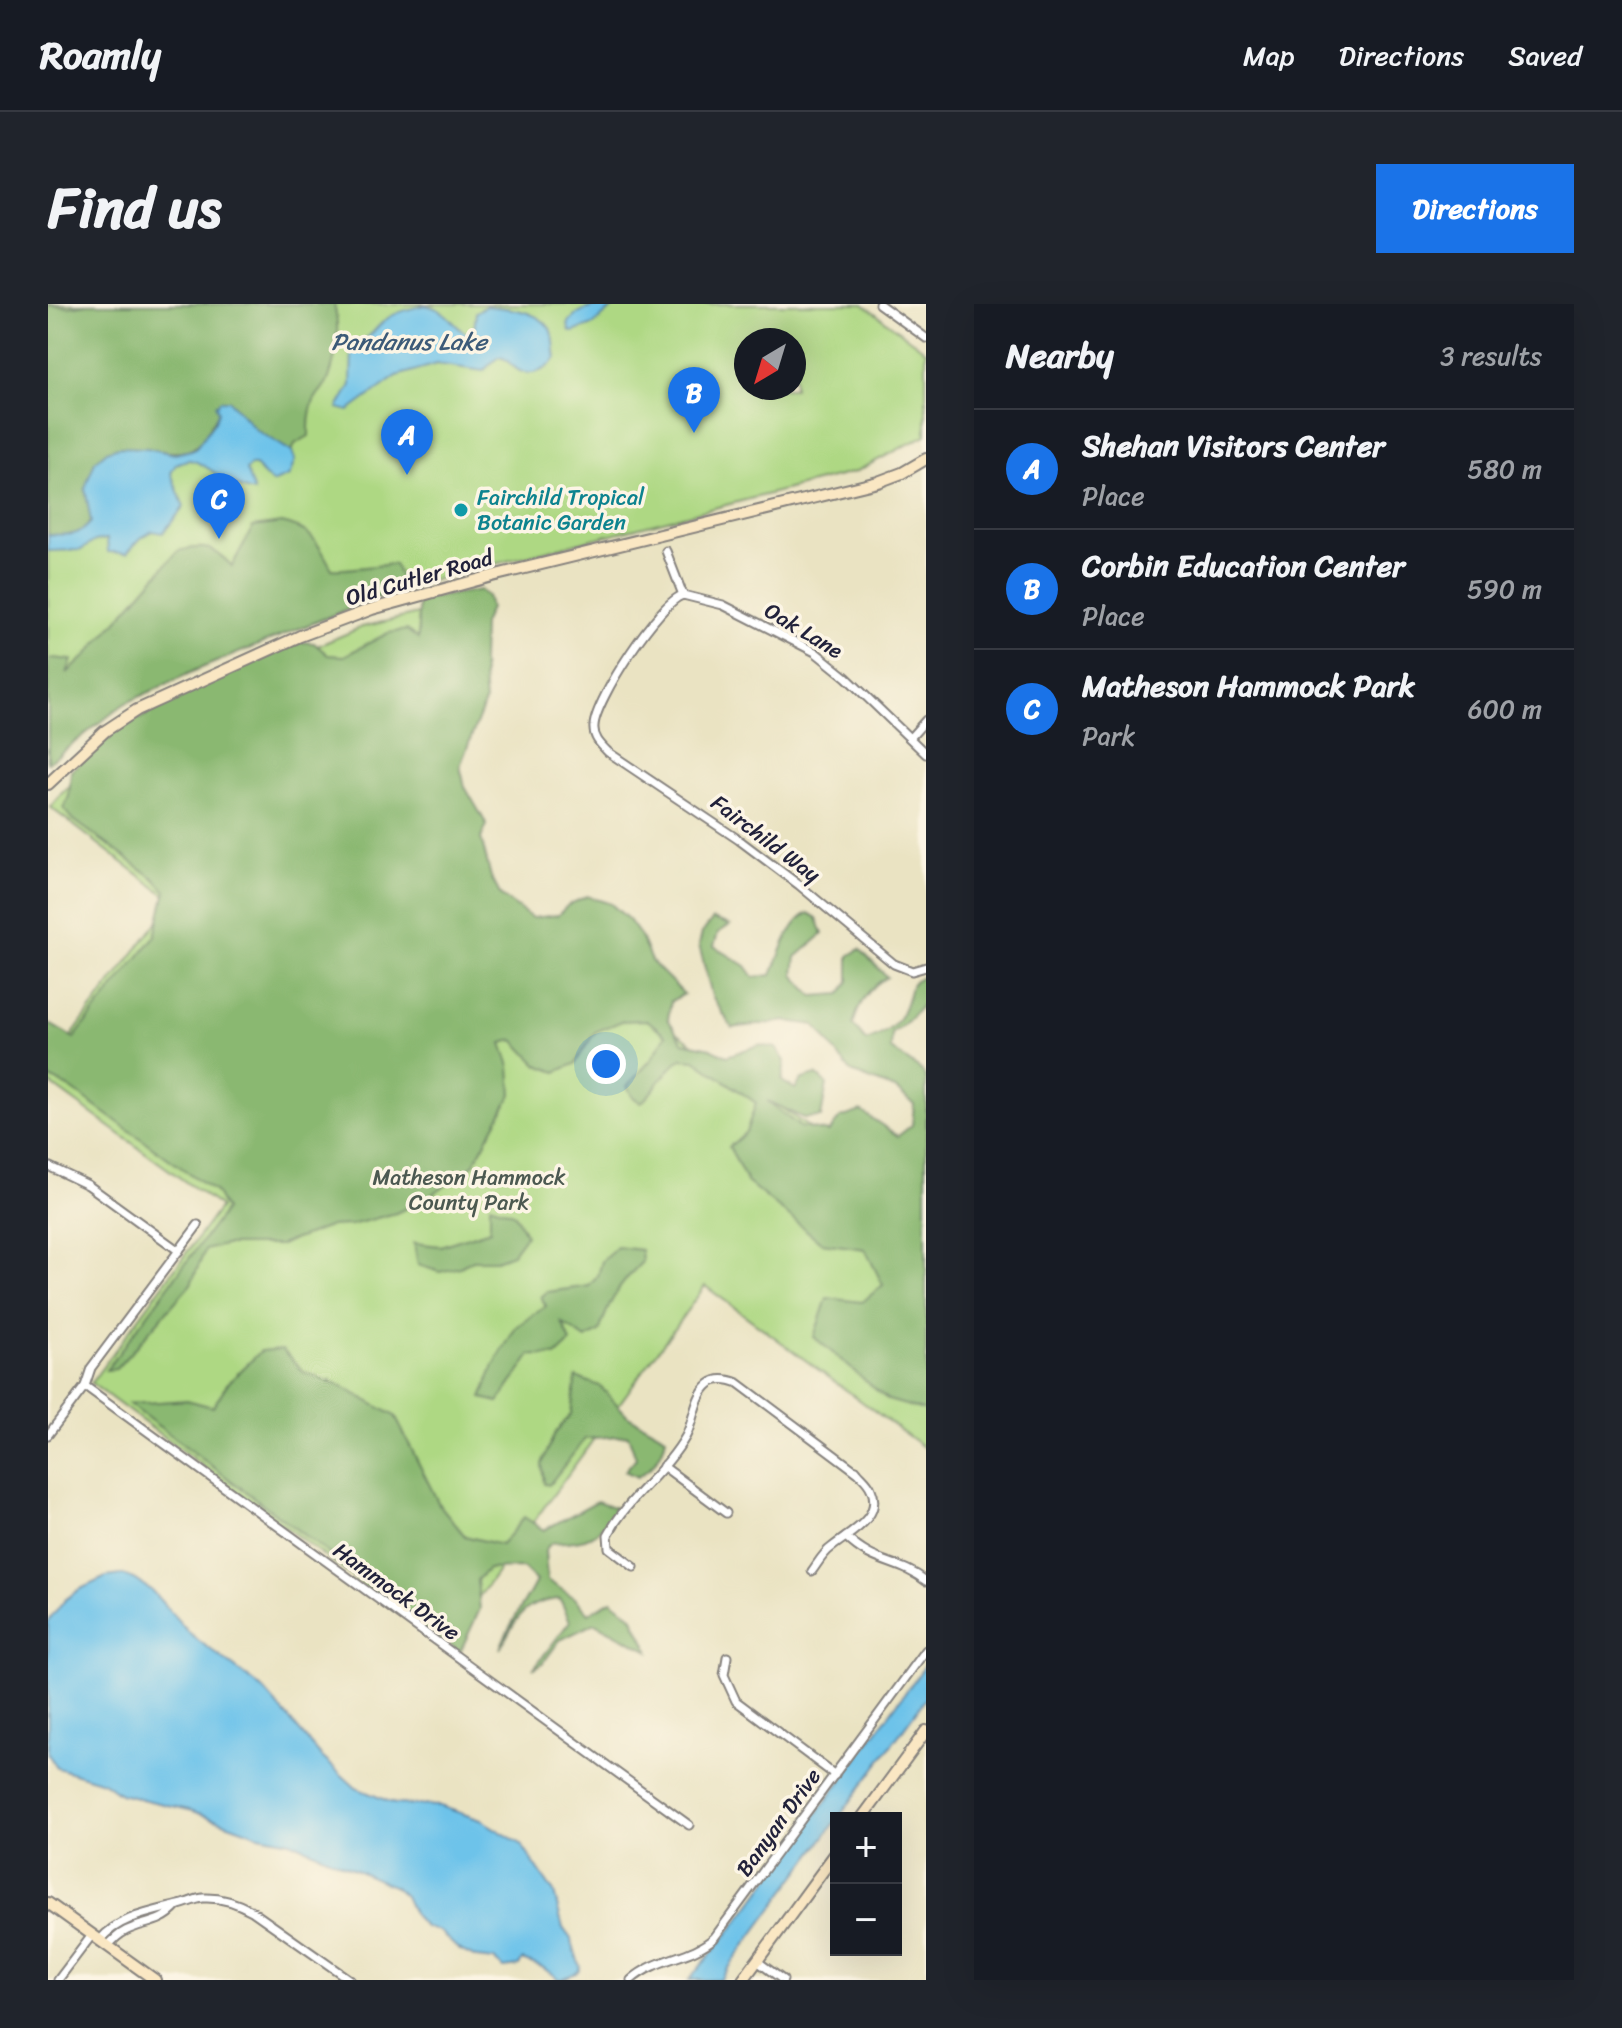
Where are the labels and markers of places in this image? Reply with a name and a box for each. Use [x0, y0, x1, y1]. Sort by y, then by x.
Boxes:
pin: B [668, 367, 720, 433]
pin: A [381, 409, 433, 475]
pin: C [193, 473, 245, 539]
place label: Fairchild Tropical Botanic Garden [477, 478, 645, 542]
marker: Fairchild Tropical Botanic Garden [452, 501, 470, 519]

